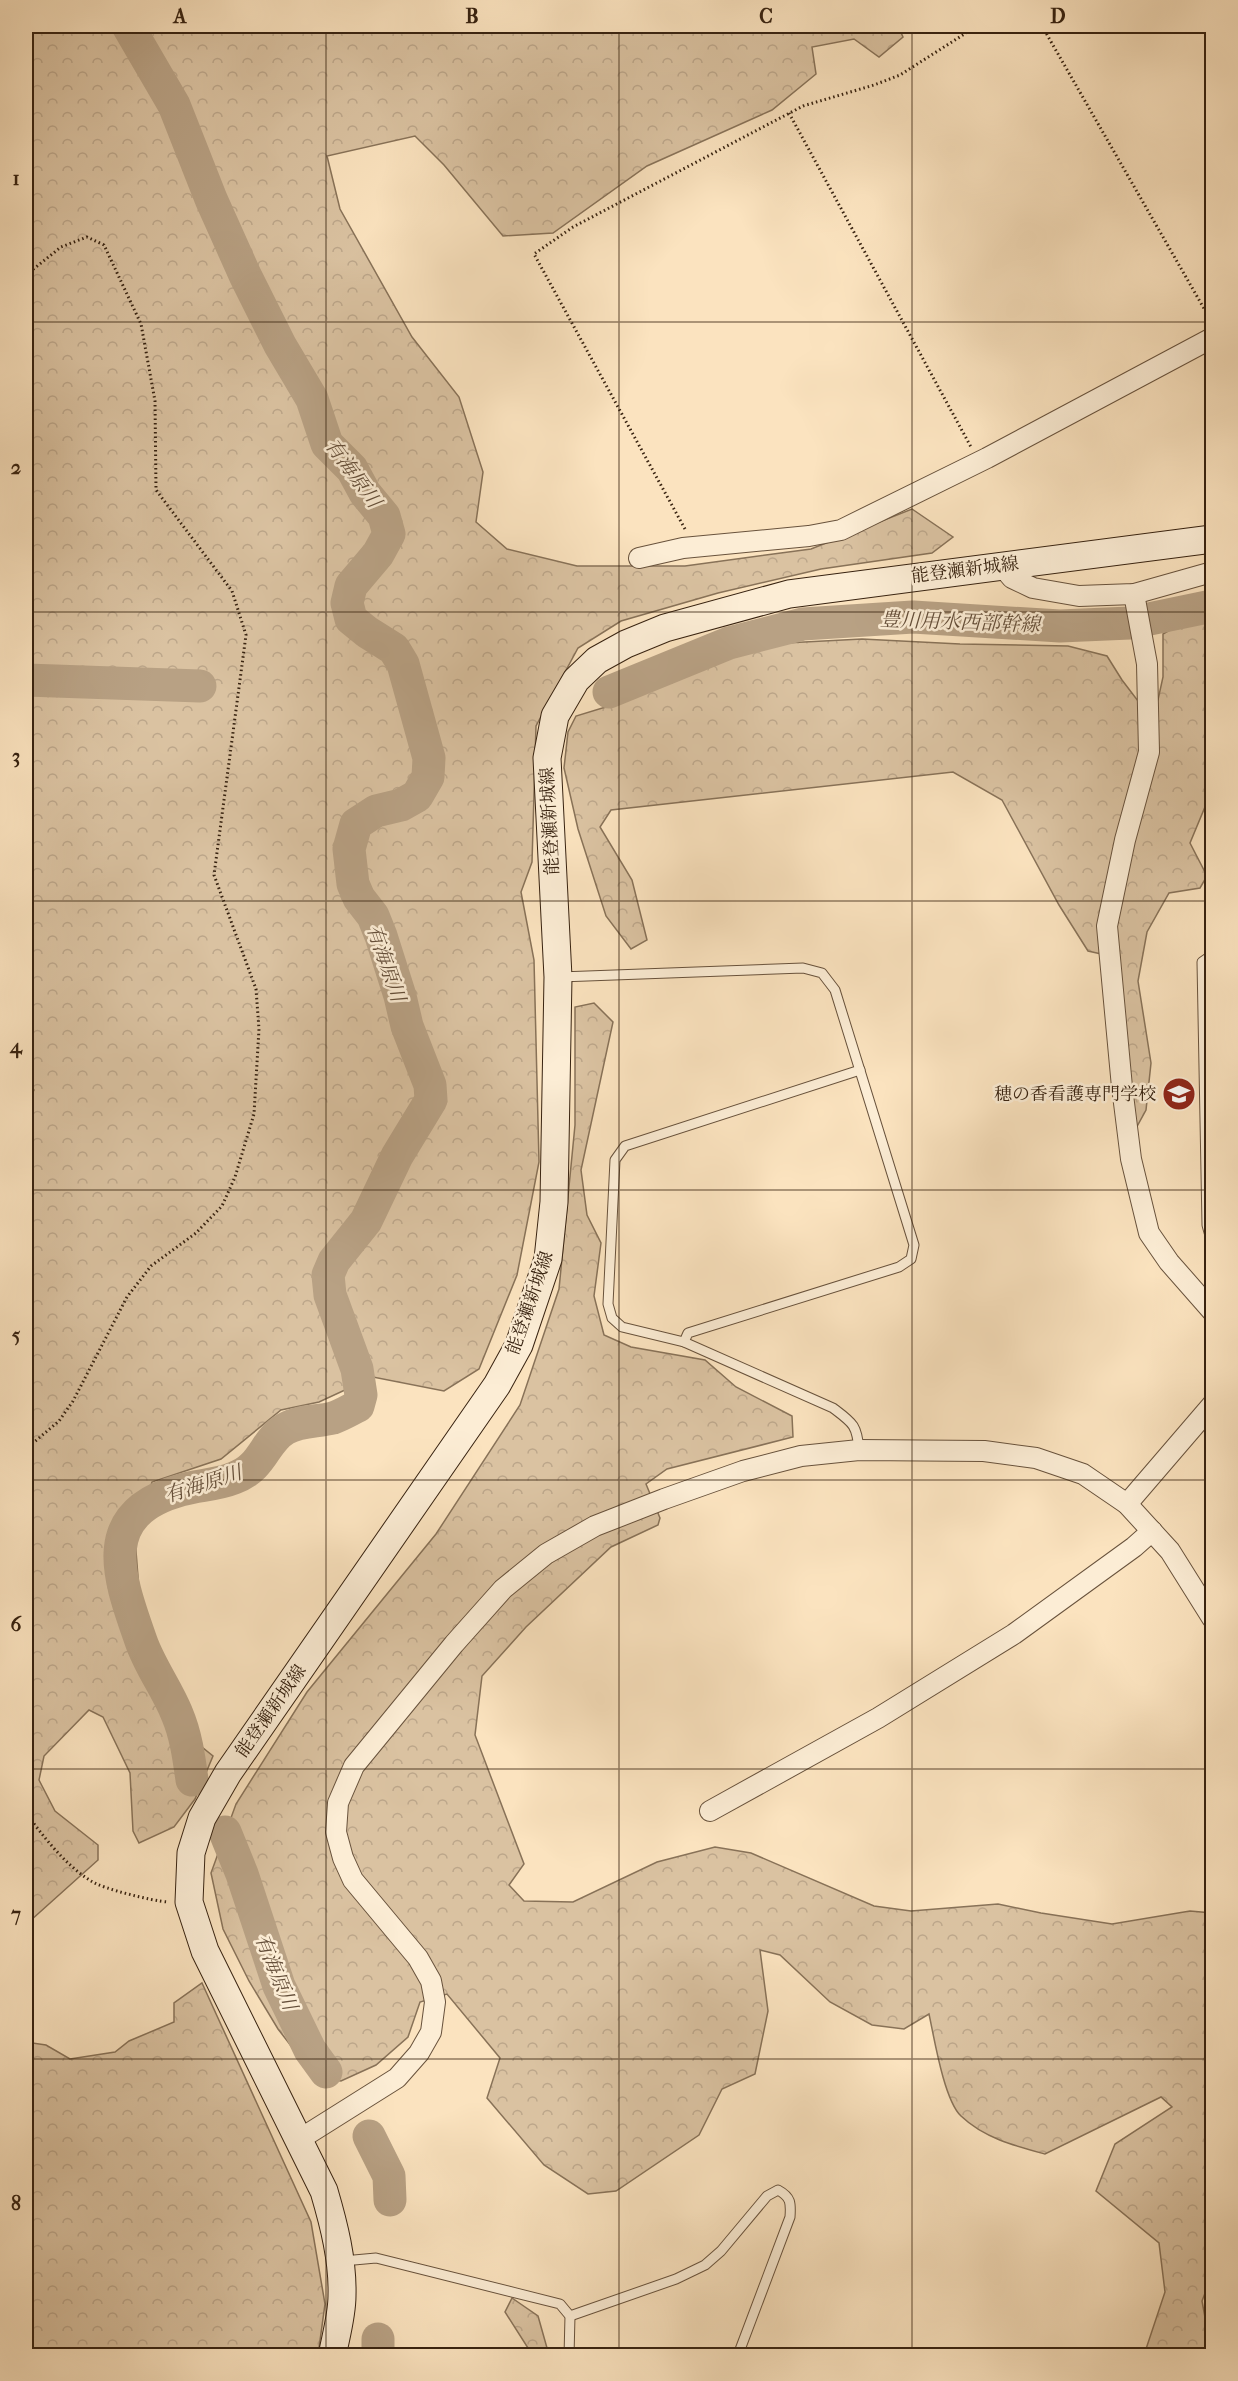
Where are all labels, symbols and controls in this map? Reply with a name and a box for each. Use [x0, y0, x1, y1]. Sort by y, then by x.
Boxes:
text: A [172, 5, 188, 28]
text: B [465, 5, 479, 28]
text: C [759, 5, 773, 28]
text: D [1050, 5, 1066, 28]
text: 1 [12, 167, 20, 190]
water label: 有海原川 [320, 434, 387, 514]
text: 2 [11, 456, 21, 479]
street label: 能登瀬新城線 [910, 553, 1020, 587]
water label: 豊川用水西部幹線 [880, 608, 1043, 636]
text: 3 [12, 745, 20, 768]
street label: 能登瀬新城線 [537, 767, 563, 875]
water label: 有海原川 [362, 921, 411, 1006]
text: 4 [9, 1035, 23, 1059]
school or university icon: 穂の香看護専門学校 [1161, 1076, 1197, 1112]
place label: 穂の香看護専門学校 [994, 1084, 1156, 1105]
street label: 能登瀬新城線 [502, 1249, 558, 1357]
text: 5 [12, 1324, 21, 1347]
water label: 有海原川 [161, 1460, 246, 1507]
text: 6 [11, 1613, 23, 1636]
street label: 能登瀬新城線 [231, 1661, 311, 1761]
text: 7 [10, 1903, 21, 1926]
water label: 有海原川 [250, 1931, 302, 2015]
text: 8 [11, 2192, 21, 2215]

